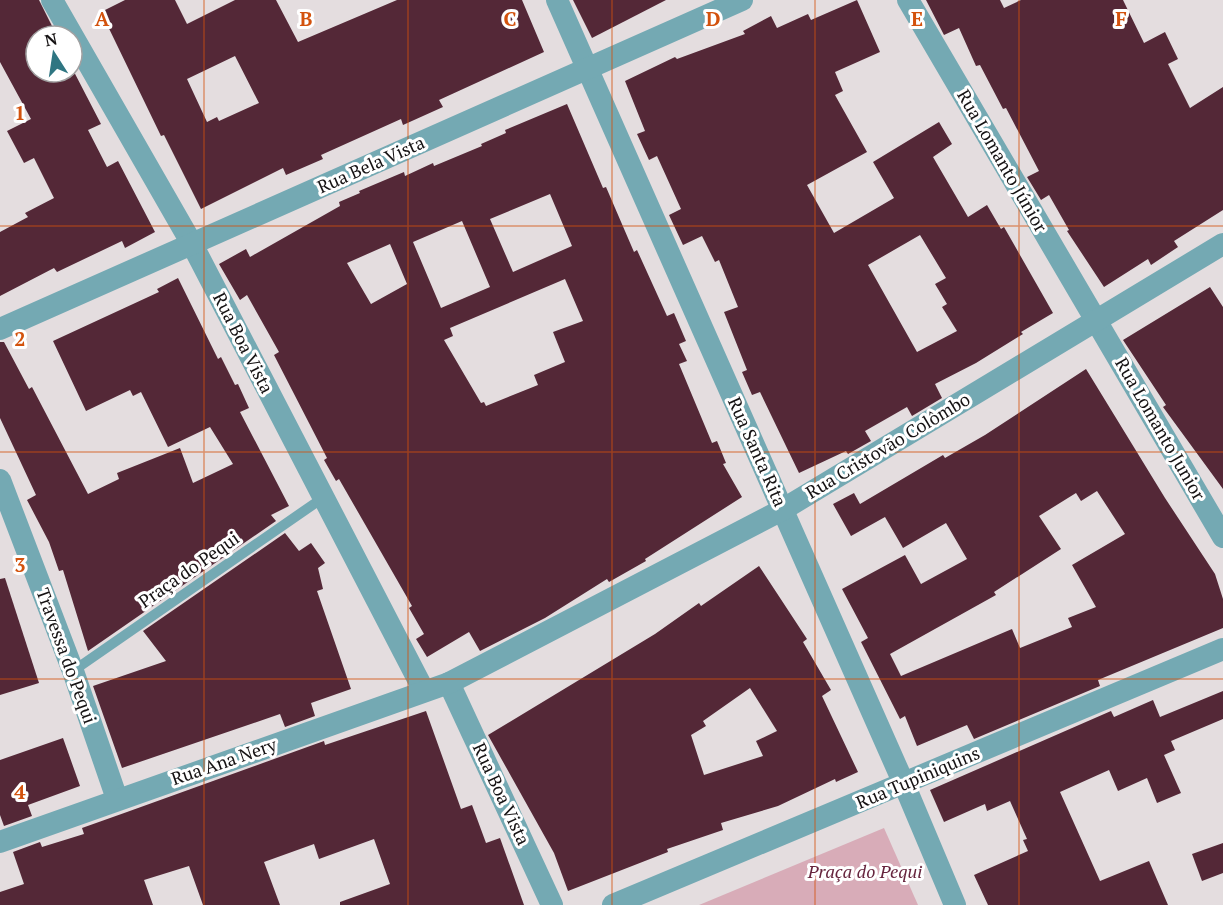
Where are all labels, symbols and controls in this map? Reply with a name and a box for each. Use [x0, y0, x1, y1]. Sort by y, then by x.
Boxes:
text: A [95, 5, 110, 32]
text: B [300, 5, 313, 32]
text: C [503, 5, 517, 32]
text: D [706, 5, 720, 32]
text: E [911, 5, 923, 32]
text: F [1115, 5, 1127, 32]
north arrow [24, 24, 84, 84]
text: N [43, 27, 59, 51]
street label: Rua Lomanto Júnior [952, 85, 1054, 236]
text: 1 [14, 99, 26, 126]
street label: Rua Bela Vista [313, 130, 428, 198]
street label: Rua Boa Vista [208, 288, 280, 397]
text: 2 [14, 325, 26, 352]
street label: Rua Lomanto Junior [1110, 353, 1212, 504]
street label: Rua Cristovão Colômbo [801, 387, 974, 504]
street label: Rua Santa Rita [723, 393, 793, 510]
street label: Praça do Pequi [133, 526, 244, 613]
text: 3 [14, 551, 26, 578]
street label: Travessa do Pequi [31, 585, 103, 727]
street label: Rua Ana Nery [168, 732, 280, 790]
street label: Rua Boa Vista [468, 738, 536, 849]
street label: Rua Tupiniquins [852, 740, 983, 814]
text: 4 [14, 778, 26, 805]
park label: Praça do Pequi [807, 859, 922, 883]

